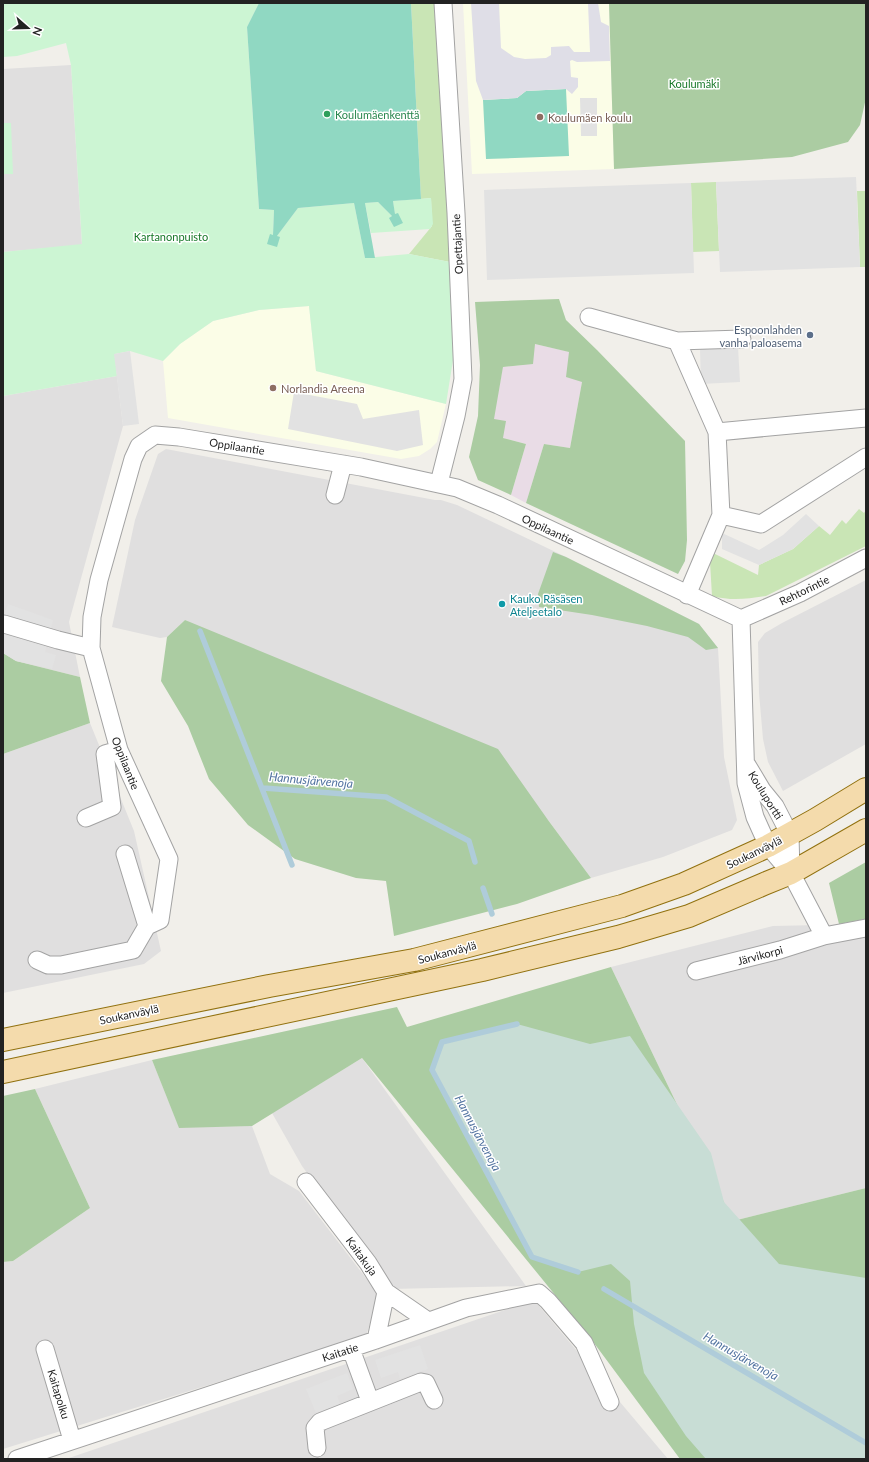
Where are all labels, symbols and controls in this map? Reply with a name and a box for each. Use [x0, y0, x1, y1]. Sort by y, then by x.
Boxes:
north arrow [8, 8, 48, 48]
text: N [30, 25, 45, 38]
park label: Koulumäki [669, 77, 720, 90]
place label: Koulumäenkenttä [335, 108, 420, 121]
marker: Koulumäenkenttä [322, 109, 332, 119]
place label: Koulumäen koulu [548, 111, 632, 124]
marker: Koulumäen koulu [535, 112, 545, 122]
street label: Opettajantie [449, 213, 465, 274]
park label: Kartanonpuisto [134, 230, 208, 243]
place label: Espoonlahden vanha paloasema [719, 323, 802, 349]
marker: Espoonlahden vanha paloasema [805, 330, 815, 340]
place label: Norlandia Areena [281, 382, 365, 395]
marker: Norlandia Areena [268, 383, 278, 393]
street label: Oppilaantie [208, 435, 266, 457]
street label: Oppilaantie [520, 511, 576, 547]
street label: Rehtorintie [777, 572, 831, 608]
place label: Kauko Räsäsen Ateljeetalo [510, 592, 582, 618]
marker: Kauko Räsäsen Ateljeetalo [497, 599, 507, 609]
street label: Oppilaantie [110, 735, 143, 792]
street label: Kouluportti [746, 768, 786, 822]
water label: Hannusjärvenoja [268, 769, 354, 791]
street label: Soukanväylä [724, 833, 784, 871]
street label: Soukanväylä [416, 938, 478, 966]
street label: Järvikorpi [736, 943, 785, 967]
street label: Soukanväylä [98, 1001, 160, 1027]
water label: Hannusjärvenoja [452, 1092, 504, 1174]
street label: Kaitakuja [344, 1234, 380, 1278]
water label: Hannusjärvenoja [701, 1328, 781, 1384]
street label: Kaitatie [320, 1340, 360, 1364]
street label: Kaitapolku [45, 1367, 73, 1421]

